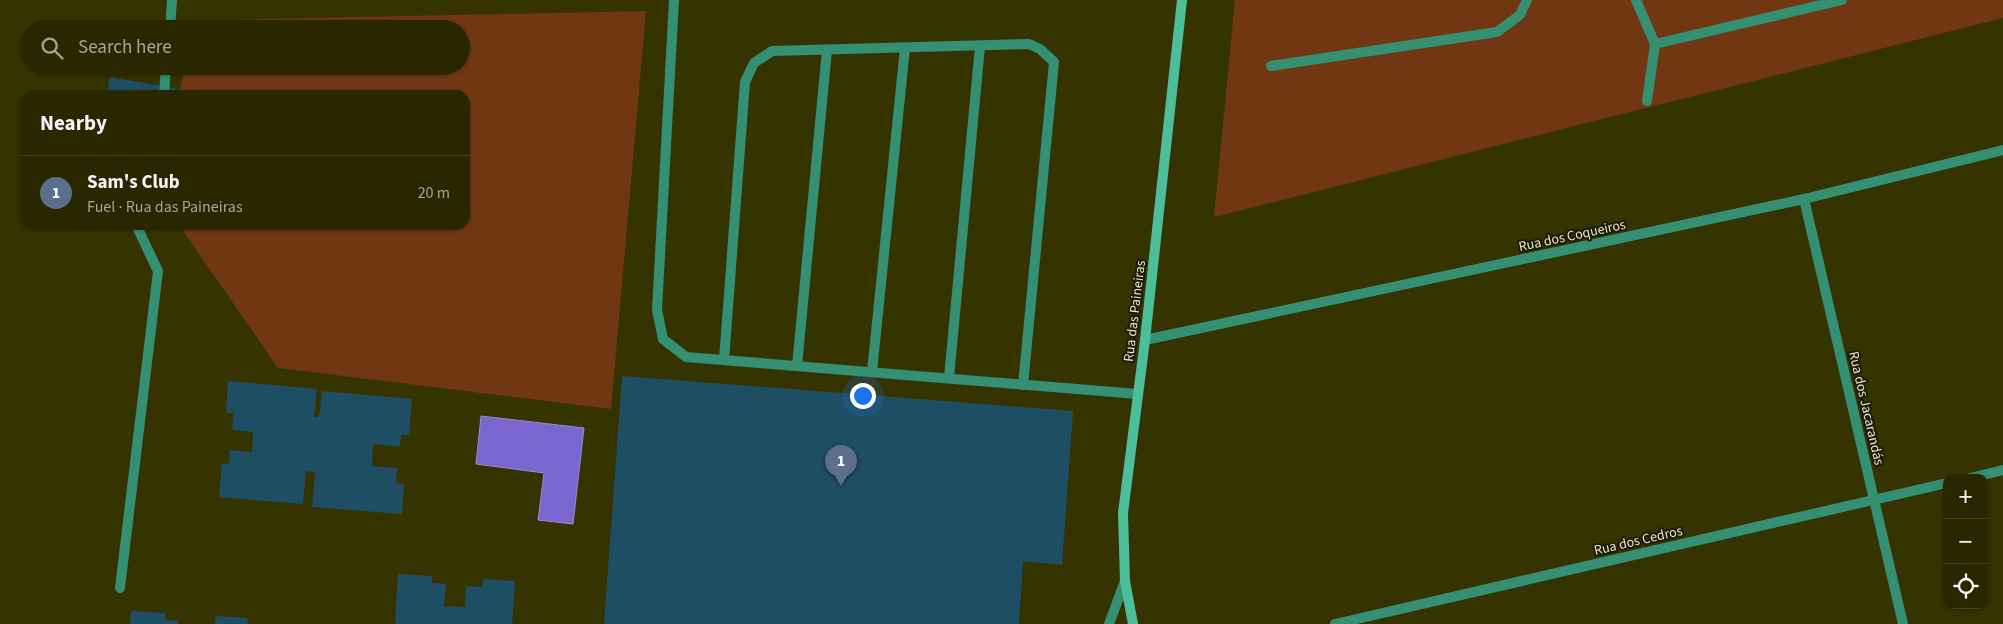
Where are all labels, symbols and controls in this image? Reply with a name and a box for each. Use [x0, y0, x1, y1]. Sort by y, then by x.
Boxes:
search box [20, 20, 470, 75]
icon: search [38, 34, 66, 62]
text: Search here [78, 34, 172, 61]
text: Nearby [40, 108, 107, 138]
text: Sam's Club [87, 169, 180, 196]
text: 1 [52, 182, 60, 204]
text: 20 m [418, 182, 450, 204]
text: Fuel · Rua das Paineiras [87, 196, 243, 218]
street label: Rua dos Coqueiros [1517, 215, 1628, 257]
street label: Rua das Paineiras [1119, 259, 1151, 363]
street label: Rua dos Jacarandás [1843, 349, 1889, 467]
your location [850, 383, 876, 409]
pin: 1 [825, 445, 857, 486]
map controls [1943, 474, 1988, 609]
button: + [1943, 474, 1988, 519]
button: − [1943, 519, 1988, 564]
street label: Rua dos Cedros [1592, 521, 1685, 561]
button: locate [1943, 564, 1988, 609]

